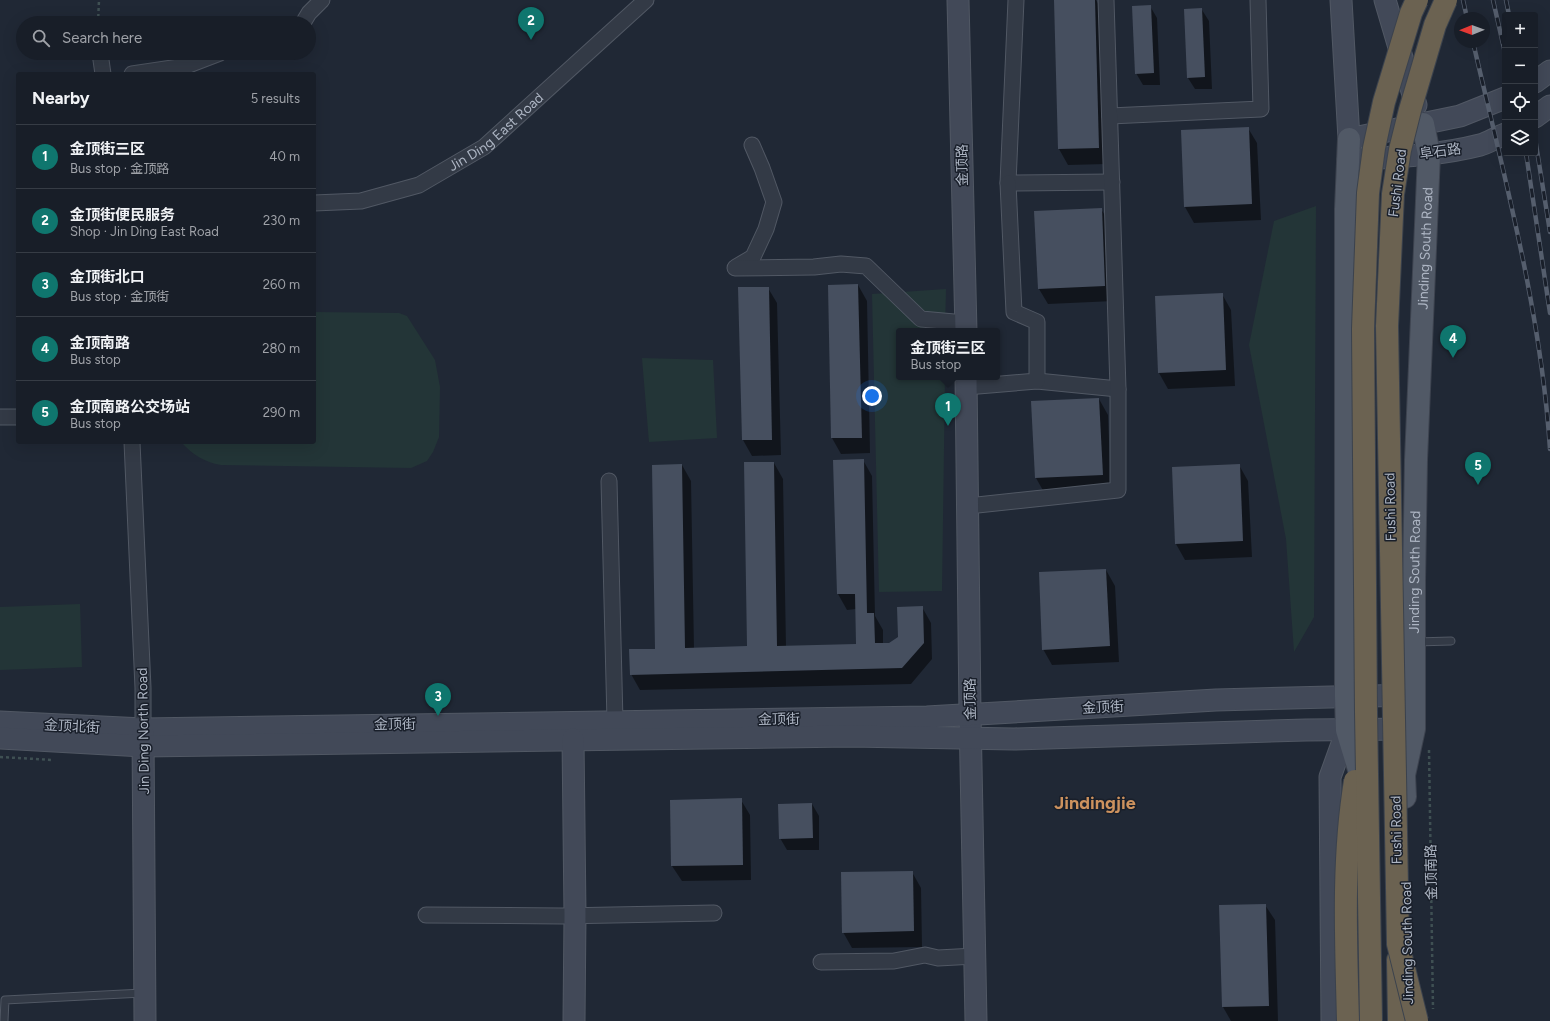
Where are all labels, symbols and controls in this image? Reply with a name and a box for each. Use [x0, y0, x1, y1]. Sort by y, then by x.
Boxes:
pin: 2 [518, 7, 544, 40]
north arrow [1454, 12, 1490, 48]
map controls [1502, 12, 1538, 156]
button: + [1502, 12, 1538, 48]
search box [16, 16, 316, 60]
icon: search [30, 27, 52, 49]
text: Search here [62, 29, 142, 47]
button: − [1502, 48, 1538, 84]
button: locate [1502, 84, 1538, 120]
text: Nearby [32, 88, 90, 108]
street label: Jin Ding East Road [445, 89, 547, 175]
text: 5 results [251, 91, 300, 106]
button: layers [1502, 120, 1538, 156]
text: 金顶街三区 [70, 140, 145, 158]
street label: 阜石路 [1418, 140, 1462, 163]
street label: 金顶路 [954, 144, 971, 186]
street label: Fushi Road [1385, 148, 1410, 218]
text: 1 [42, 149, 48, 164]
text: 40 m [269, 149, 300, 164]
text: Bus stop · 金顶路 [70, 161, 169, 176]
street label: Jinding South Road [1414, 187, 1437, 310]
text: 金顶街便民服务 [70, 206, 175, 224]
text: 2 [41, 213, 49, 228]
text: 230 m [263, 213, 300, 228]
text: Shop · Jin Ding East Road [70, 224, 219, 239]
text: 金顶街北口 [70, 268, 145, 286]
text: 3 [41, 277, 49, 292]
text: 260 m [263, 277, 300, 292]
text: Bus stop · 金顶街 [70, 289, 169, 304]
pin: 4 [1440, 325, 1466, 358]
popup [896, 328, 1000, 380]
text: 金顶南路 [70, 334, 130, 352]
text: 金顶街三区 [910, 339, 986, 357]
text: 4 [41, 341, 49, 356]
text: 280 m [262, 341, 300, 356]
text: Bus stop [70, 352, 121, 367]
text: Bus stop [910, 357, 961, 372]
your location [862, 386, 882, 406]
pin: 1 [935, 393, 961, 426]
text: 金顶南路公交场站 [70, 398, 190, 416]
text: 5 [41, 405, 49, 420]
text: 290 m [263, 405, 300, 420]
text: Bus stop [70, 416, 121, 431]
pin: 5 [1465, 452, 1491, 485]
street label: Fushi Road [1381, 473, 1400, 541]
street label: Jinding South Road [1406, 511, 1424, 633]
street label: Jin Ding North Road [134, 668, 153, 794]
street label: 金顶路 [962, 678, 979, 720]
pin: 3 [425, 683, 451, 716]
street label: 金顶街 [1082, 698, 1124, 717]
street label: 金顶街 [758, 711, 800, 728]
street label: 金顶街 [374, 716, 416, 733]
street label: 金顶北街 [44, 717, 100, 736]
district label: Jindingjie [1054, 792, 1136, 814]
street label: Fushi Road [1387, 796, 1406, 864]
street label: 金顶南路 [1423, 844, 1440, 900]
street label: Jinding South Road [1398, 882, 1417, 1004]

